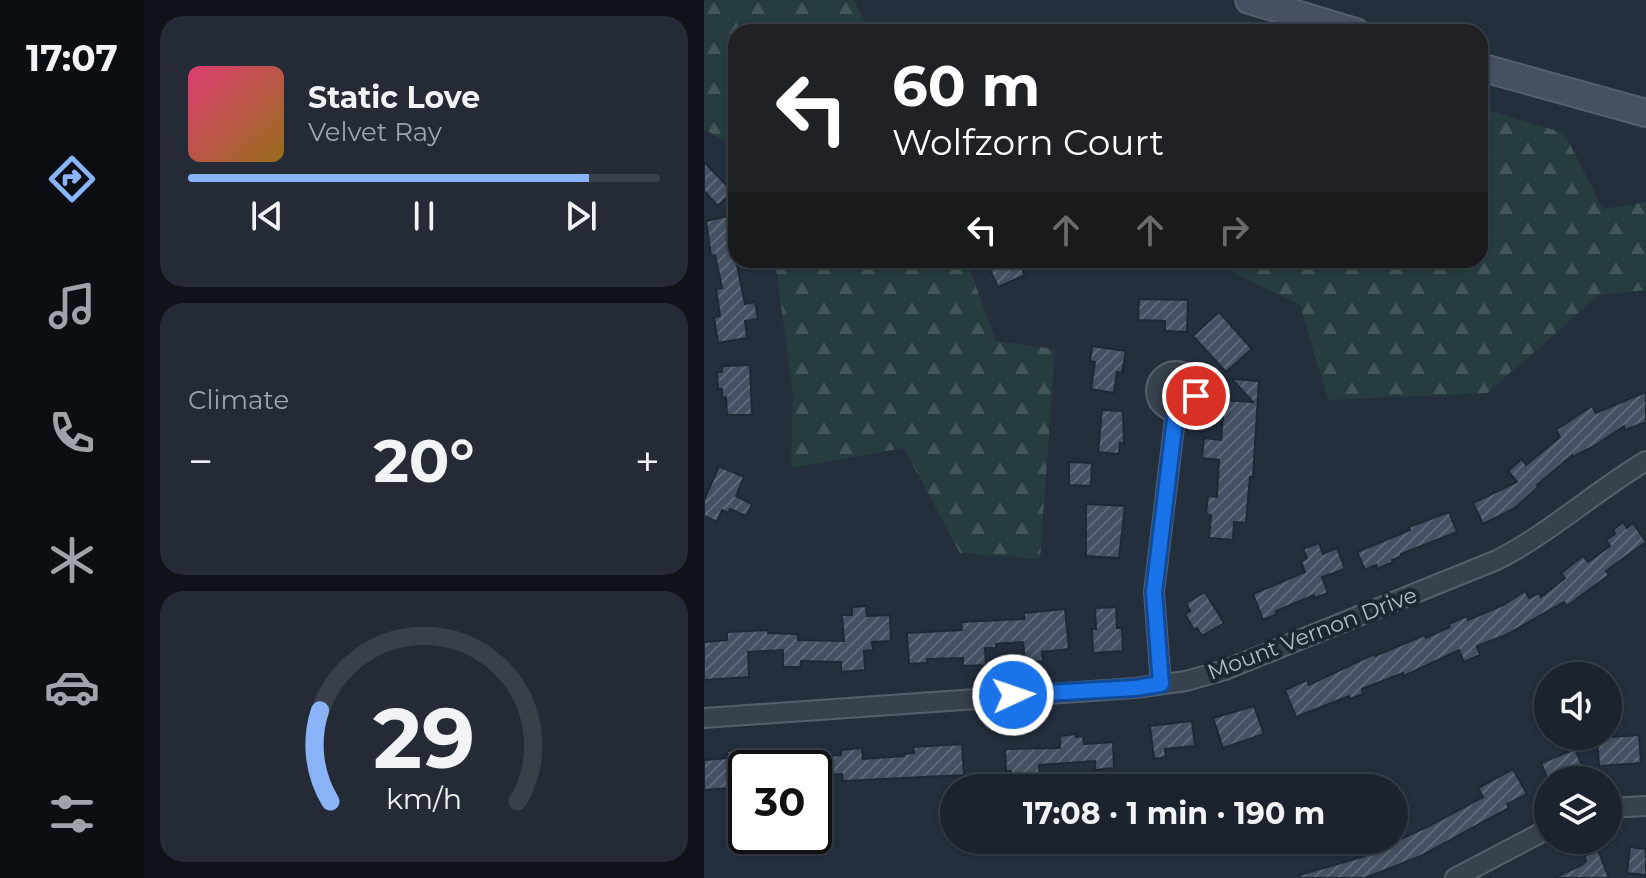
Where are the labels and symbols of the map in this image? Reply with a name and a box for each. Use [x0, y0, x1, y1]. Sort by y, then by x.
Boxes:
pin [1162, 362, 1230, 430]
street label: Mount Vernon Drive [1204, 581, 1421, 686]
position arrow [971, 653, 1055, 737]
speed limit sign: 30 [728, 750, 832, 854]

